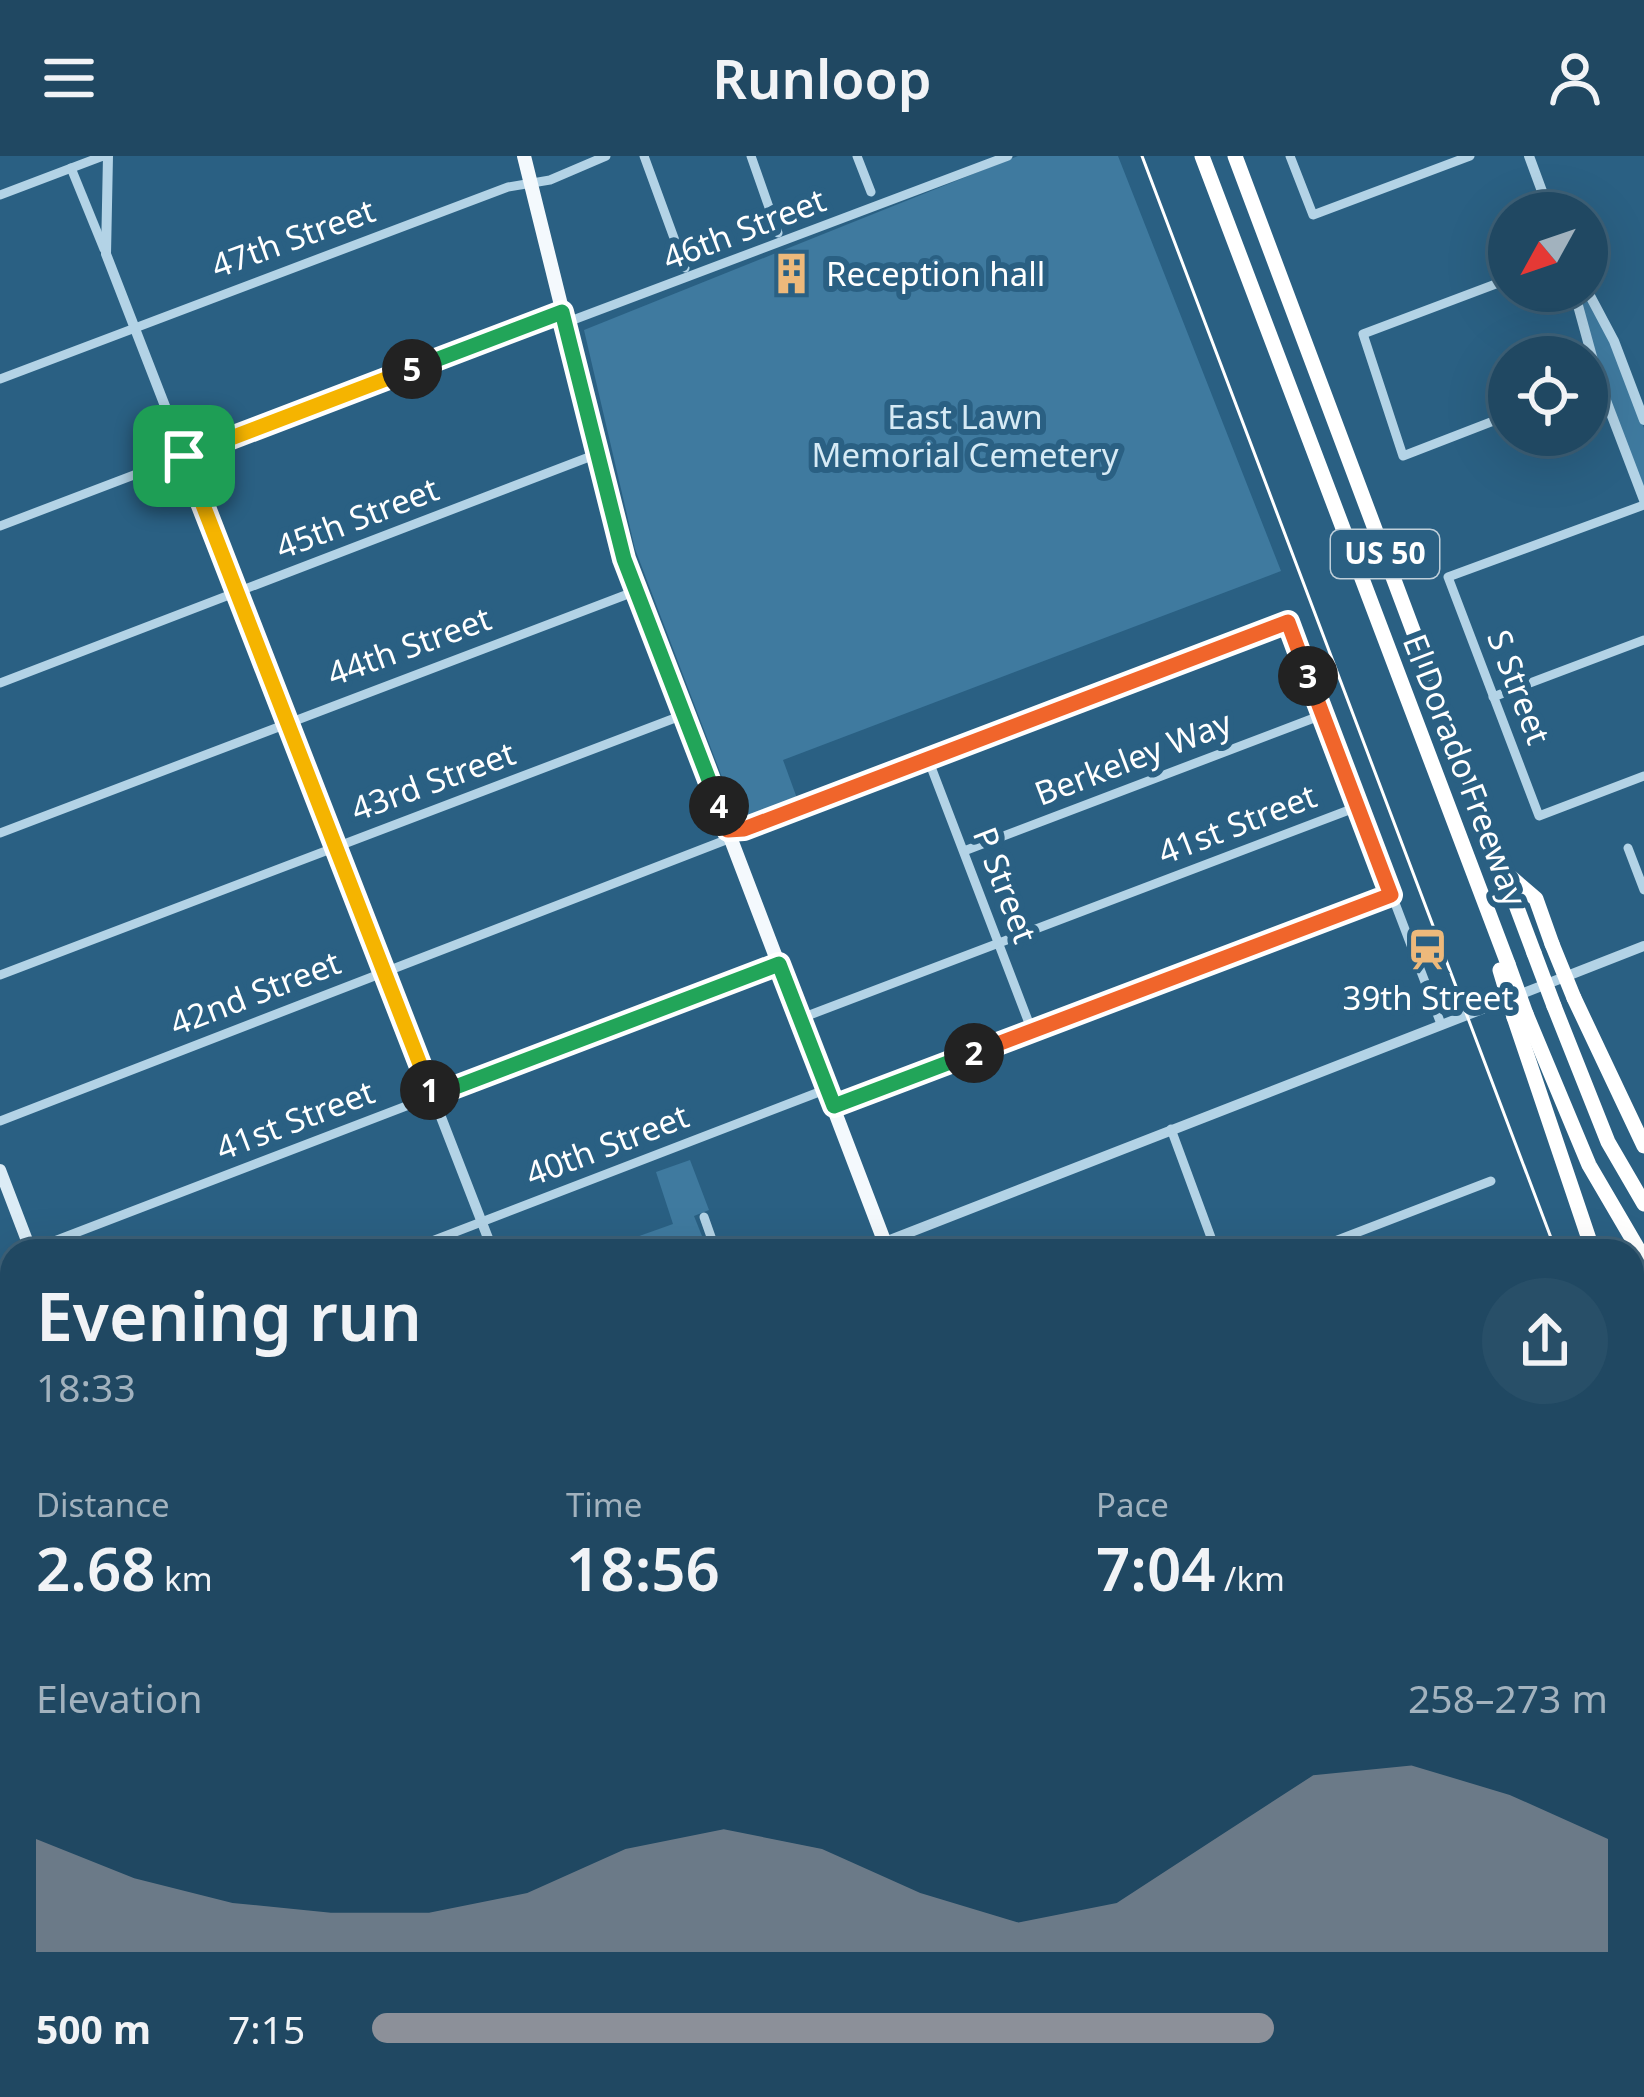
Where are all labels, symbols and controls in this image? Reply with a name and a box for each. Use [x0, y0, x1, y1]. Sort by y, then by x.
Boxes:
text: Runloop [712, 41, 932, 115]
icon: menu [36, 45, 102, 111]
icon: person [1542, 45, 1608, 111]
street label: 46th Street [656, 177, 832, 280]
street label: 47th Street [205, 187, 381, 288]
north arrow [1488, 192, 1608, 312]
map controls [1488, 192, 1608, 456]
building icon: Reception hall [769, 251, 815, 297]
place label: Reception hall [826, 251, 1045, 296]
button: locate [1488, 336, 1608, 456]
pin: 5 [382, 339, 442, 399]
text: 5 [403, 346, 421, 391]
park label: East Lawn Memorial Cemetery [811, 394, 1119, 477]
pin [133, 405, 235, 507]
icon: arrive [151, 423, 217, 489]
street label: 45th Street [269, 466, 445, 569]
road number: US 50 [1331, 530, 1439, 578]
street label: 44th Street [321, 595, 497, 696]
street label: S Street [1477, 623, 1562, 750]
street label: El Dorado Freeway [1393, 627, 1538, 912]
pin: 3 [1278, 646, 1338, 706]
text: 3 [1299, 653, 1317, 698]
street label: Berkeley Way [1028, 699, 1238, 816]
street label: 43rd Street [344, 730, 521, 831]
street label: 41st Street [1151, 773, 1323, 874]
pin: 4 [689, 776, 749, 836]
text: 4 [710, 783, 728, 828]
street label: P Street [963, 820, 1048, 949]
station icon: 39th Street [1405, 927, 1451, 973]
street label: 42nd Street [163, 939, 347, 1046]
place label: 39th Street [1343, 975, 1513, 1020]
pin: 2 [944, 1023, 1004, 1083]
text: 2 [965, 1030, 983, 1075]
pin: 1 [400, 1060, 460, 1120]
text: 1 [421, 1067, 439, 1112]
street label: 41st Street [209, 1069, 381, 1170]
street label: 40th Street [519, 1093, 695, 1196]
text: Evening run [36, 1270, 422, 1360]
button: share [1482, 1278, 1608, 1404]
text: 18:33 [36, 1360, 136, 1413]
text: Distance [36, 1482, 170, 1527]
text: Time [566, 1482, 642, 1527]
text: Pace [1096, 1482, 1169, 1527]
text: 2.68 [36, 1527, 156, 1609]
text: 18:56 [566, 1527, 720, 1609]
text: 7:04 [1096, 1527, 1216, 1609]
text: km [156, 1556, 213, 1601]
text: /km [1216, 1556, 1285, 1601]
text: Elevation [36, 1671, 203, 1724]
text: 258–273 m [1408, 1671, 1608, 1724]
text: 500 m [36, 2002, 151, 2055]
text: 7:15 [228, 2002, 305, 2055]

